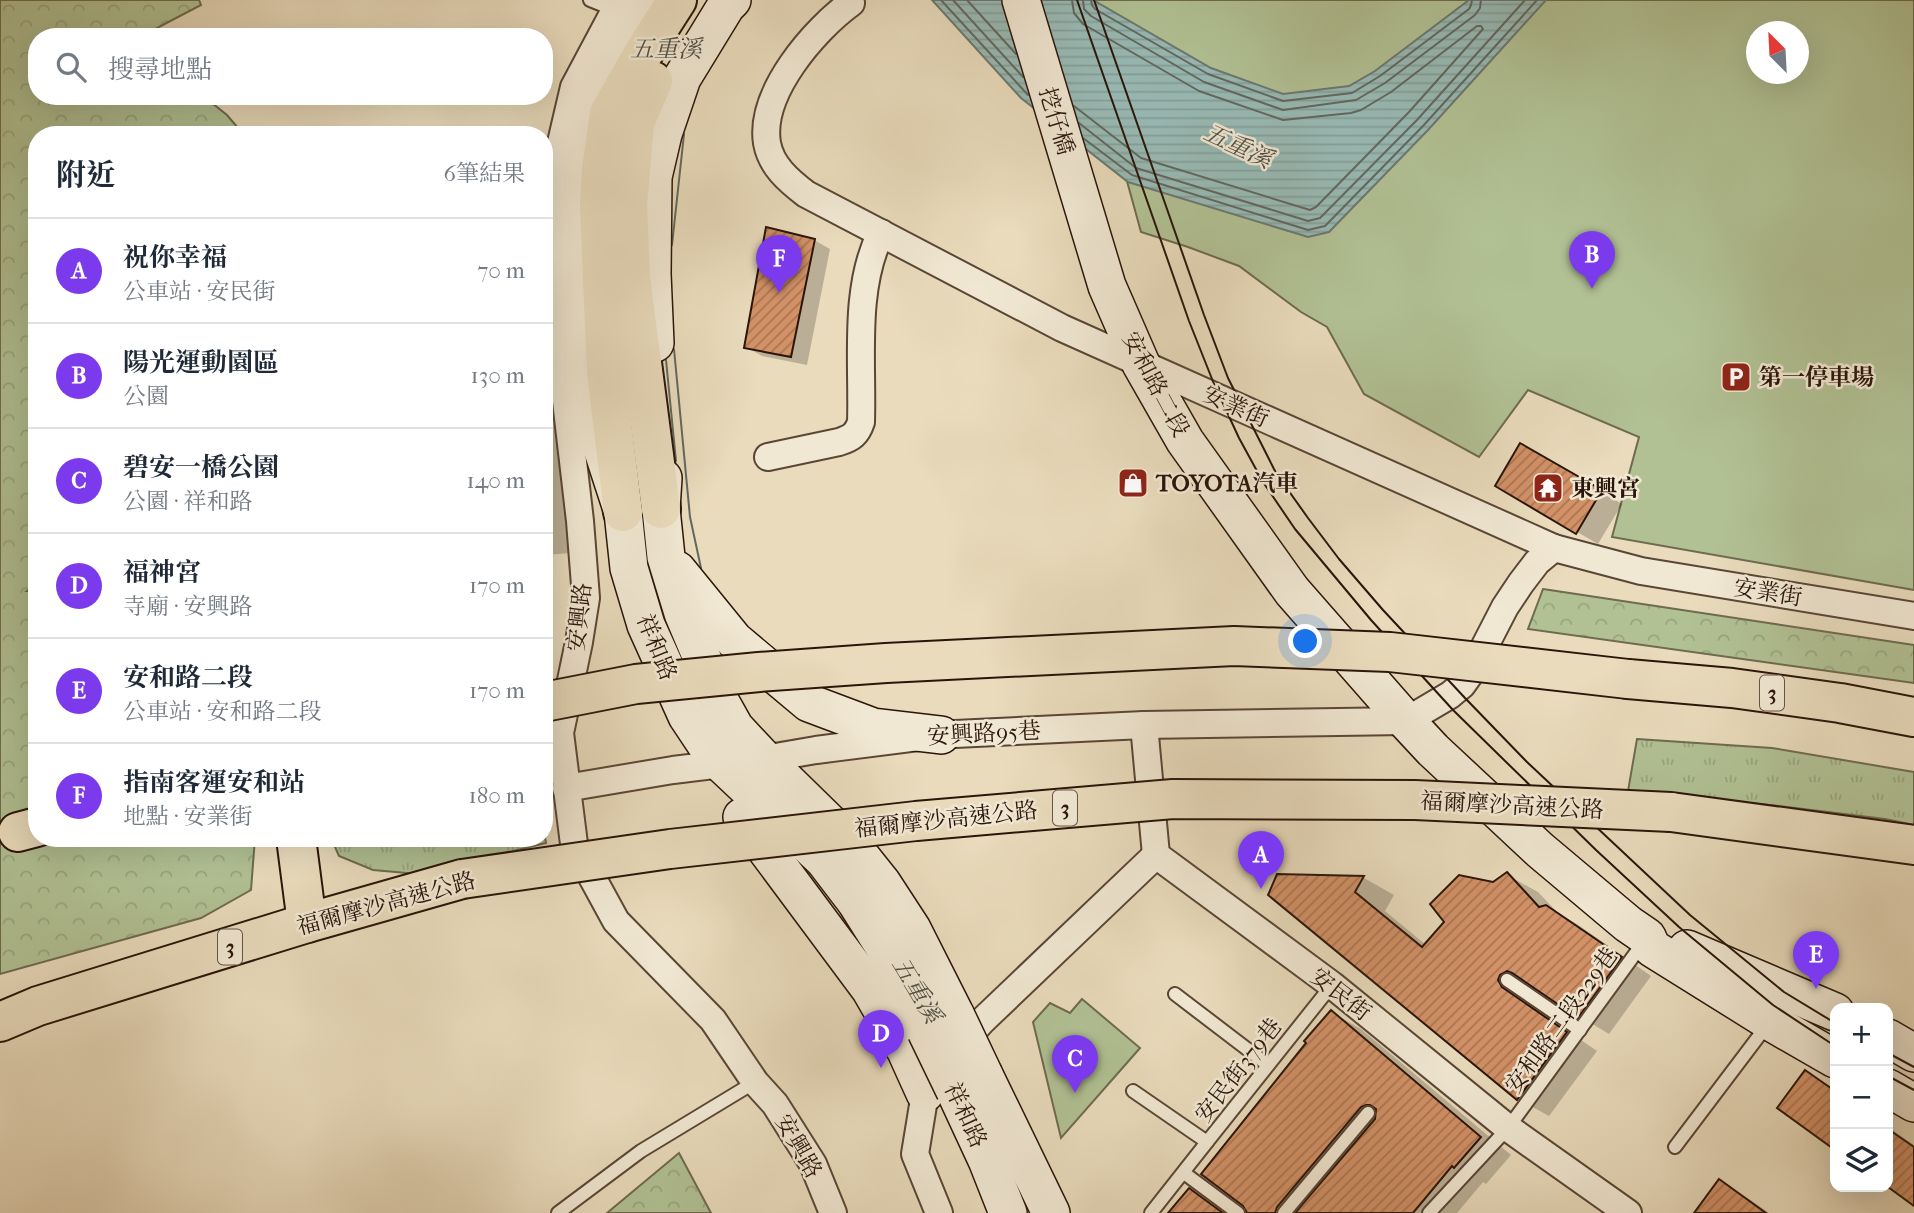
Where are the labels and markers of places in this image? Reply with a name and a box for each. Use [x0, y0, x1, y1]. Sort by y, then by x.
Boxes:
pin: B [1569, 231, 1615, 289]
pin: F [756, 235, 802, 293]
parking icon: 第一停車場 [1719, 360, 1753, 394]
place label: 第一停車場 [1759, 364, 1874, 391]
shop icon: TOYOTA汽車 [1116, 466, 1150, 500]
place label: TOYOTA汽車 [1155, 470, 1298, 497]
temple icon: 東興宮 [1531, 471, 1565, 505]
place label: 東興宮 [1571, 475, 1640, 502]
pin: A [1238, 831, 1284, 889]
pin: E [1793, 931, 1839, 989]
pin: D [858, 1010, 904, 1068]
pin: C [1052, 1035, 1098, 1093]

